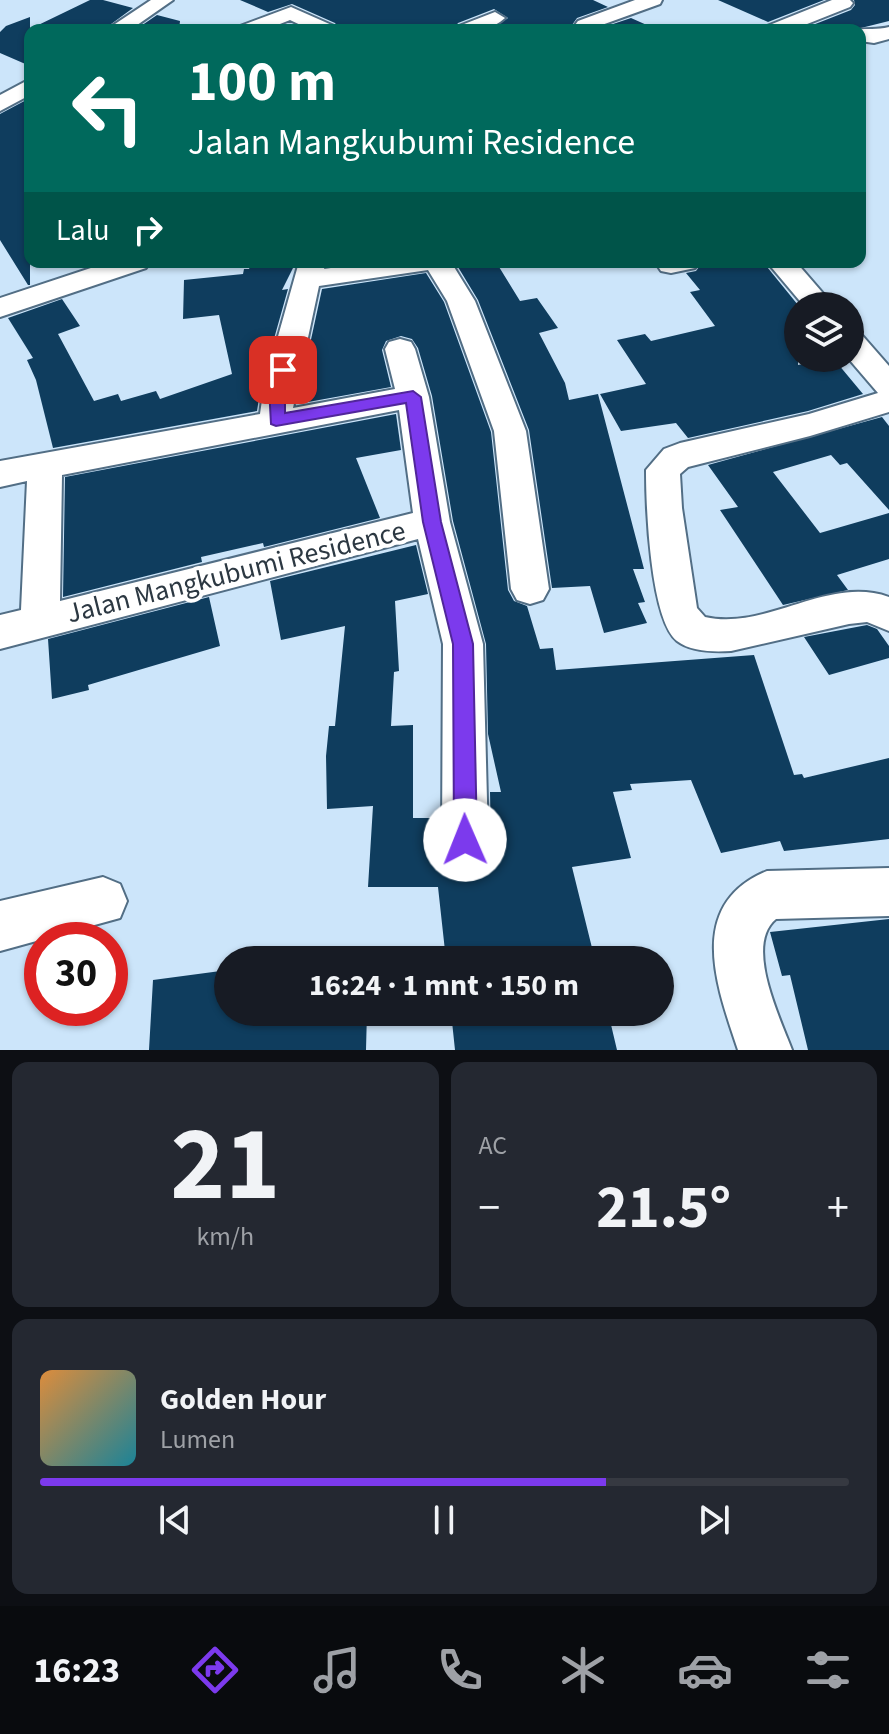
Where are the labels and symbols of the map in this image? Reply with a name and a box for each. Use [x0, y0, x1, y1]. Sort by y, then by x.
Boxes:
pin [249, 336, 317, 404]
street label: Jalan Mangkubumi Residence [62, 511, 410, 633]
position arrow [423, 798, 507, 882]
speed limit sign: 30 [24, 922, 128, 1026]

